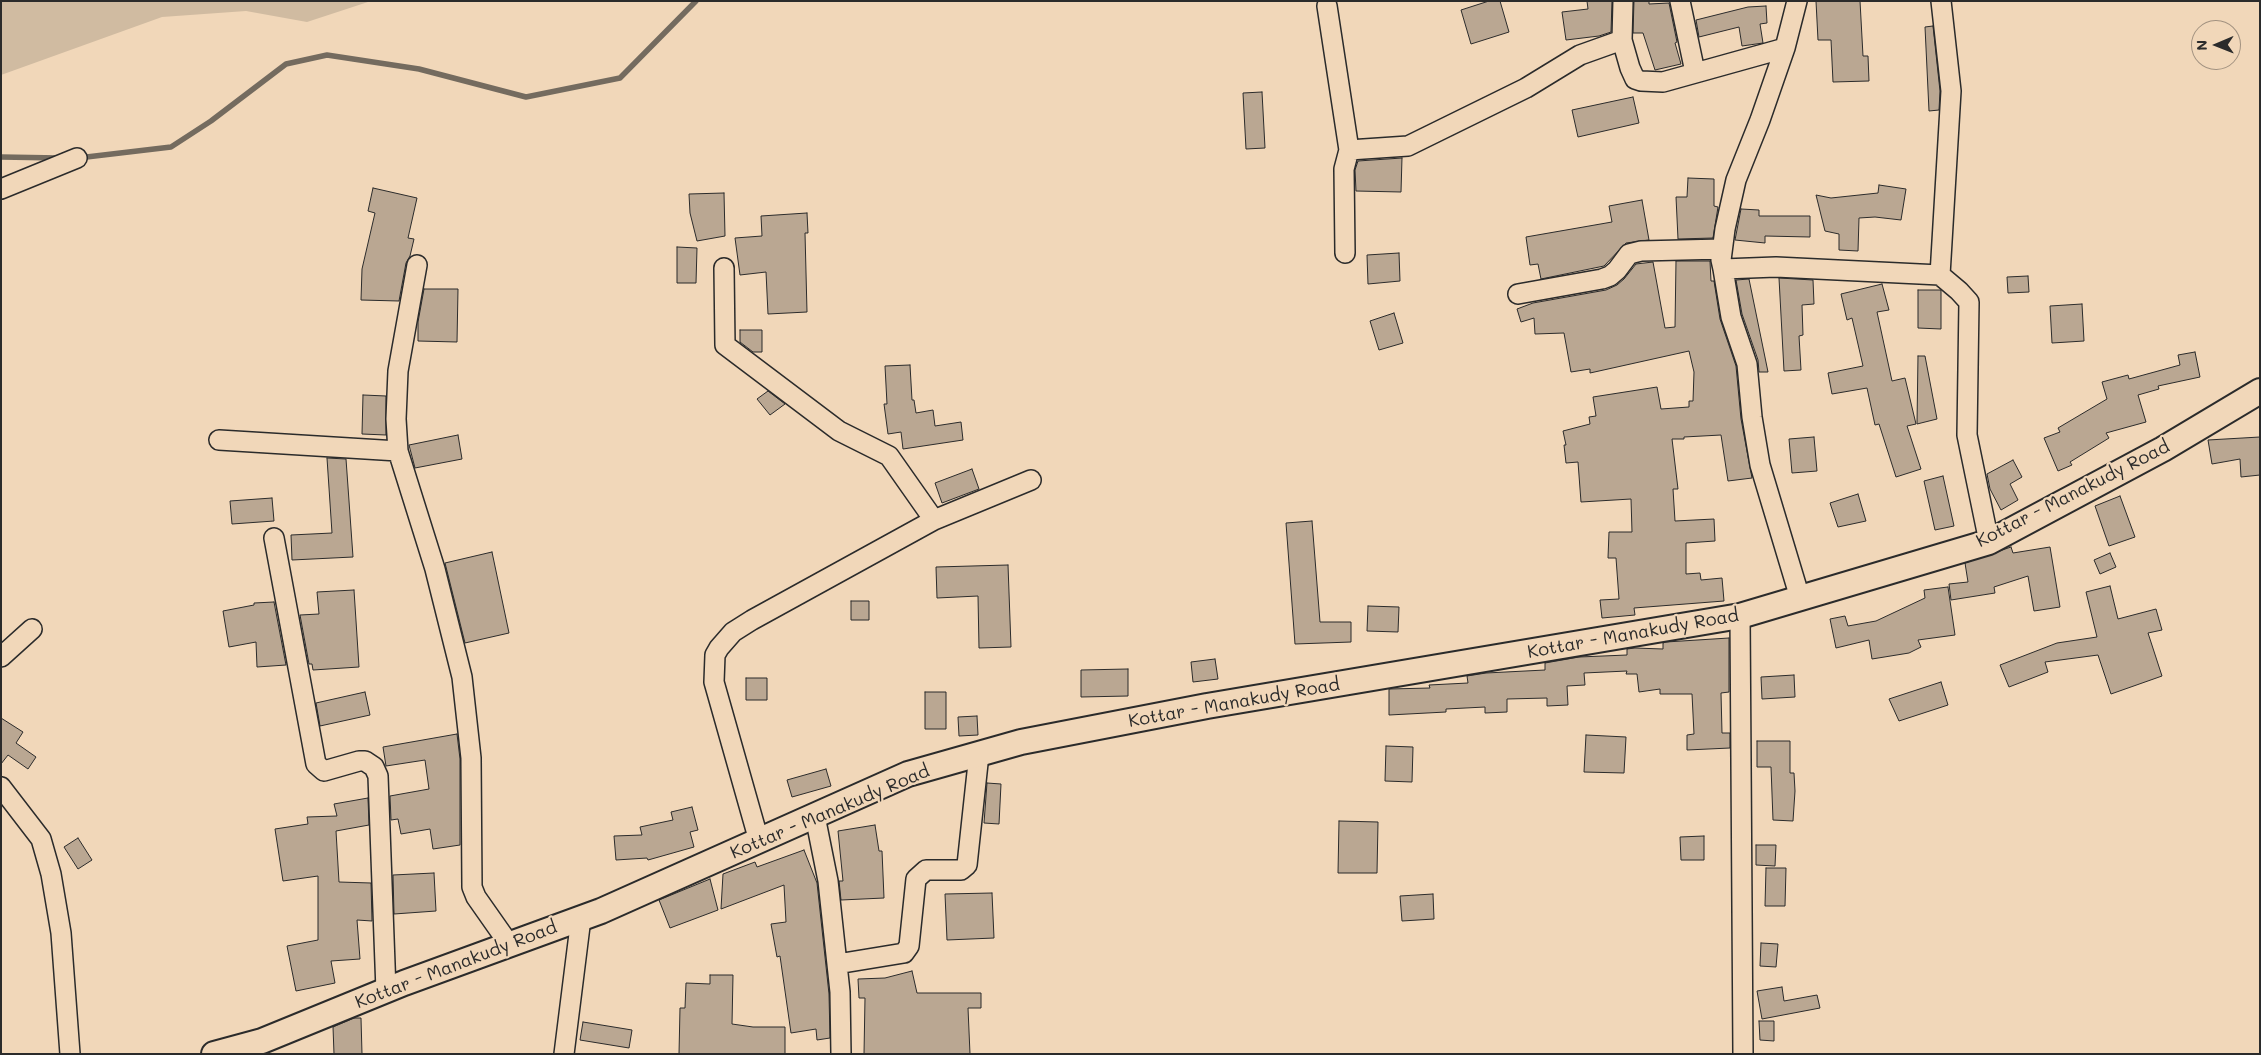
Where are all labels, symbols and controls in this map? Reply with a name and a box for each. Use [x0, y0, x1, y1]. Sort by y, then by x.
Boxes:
north arrow [2191, 20, 2241, 70]
text: N [2192, 40, 2211, 51]
street label: Kottar - Manakudy Road [1973, 436, 2173, 552]
street label: Kottar - Manakudy Road [1526, 605, 1740, 663]
street label: Kottar - Manakudy Road [1127, 674, 1341, 732]
street label: Kottar - Manakudy Road [727, 760, 933, 864]
street label: Kottar - Manakudy Road [352, 917, 560, 1013]

